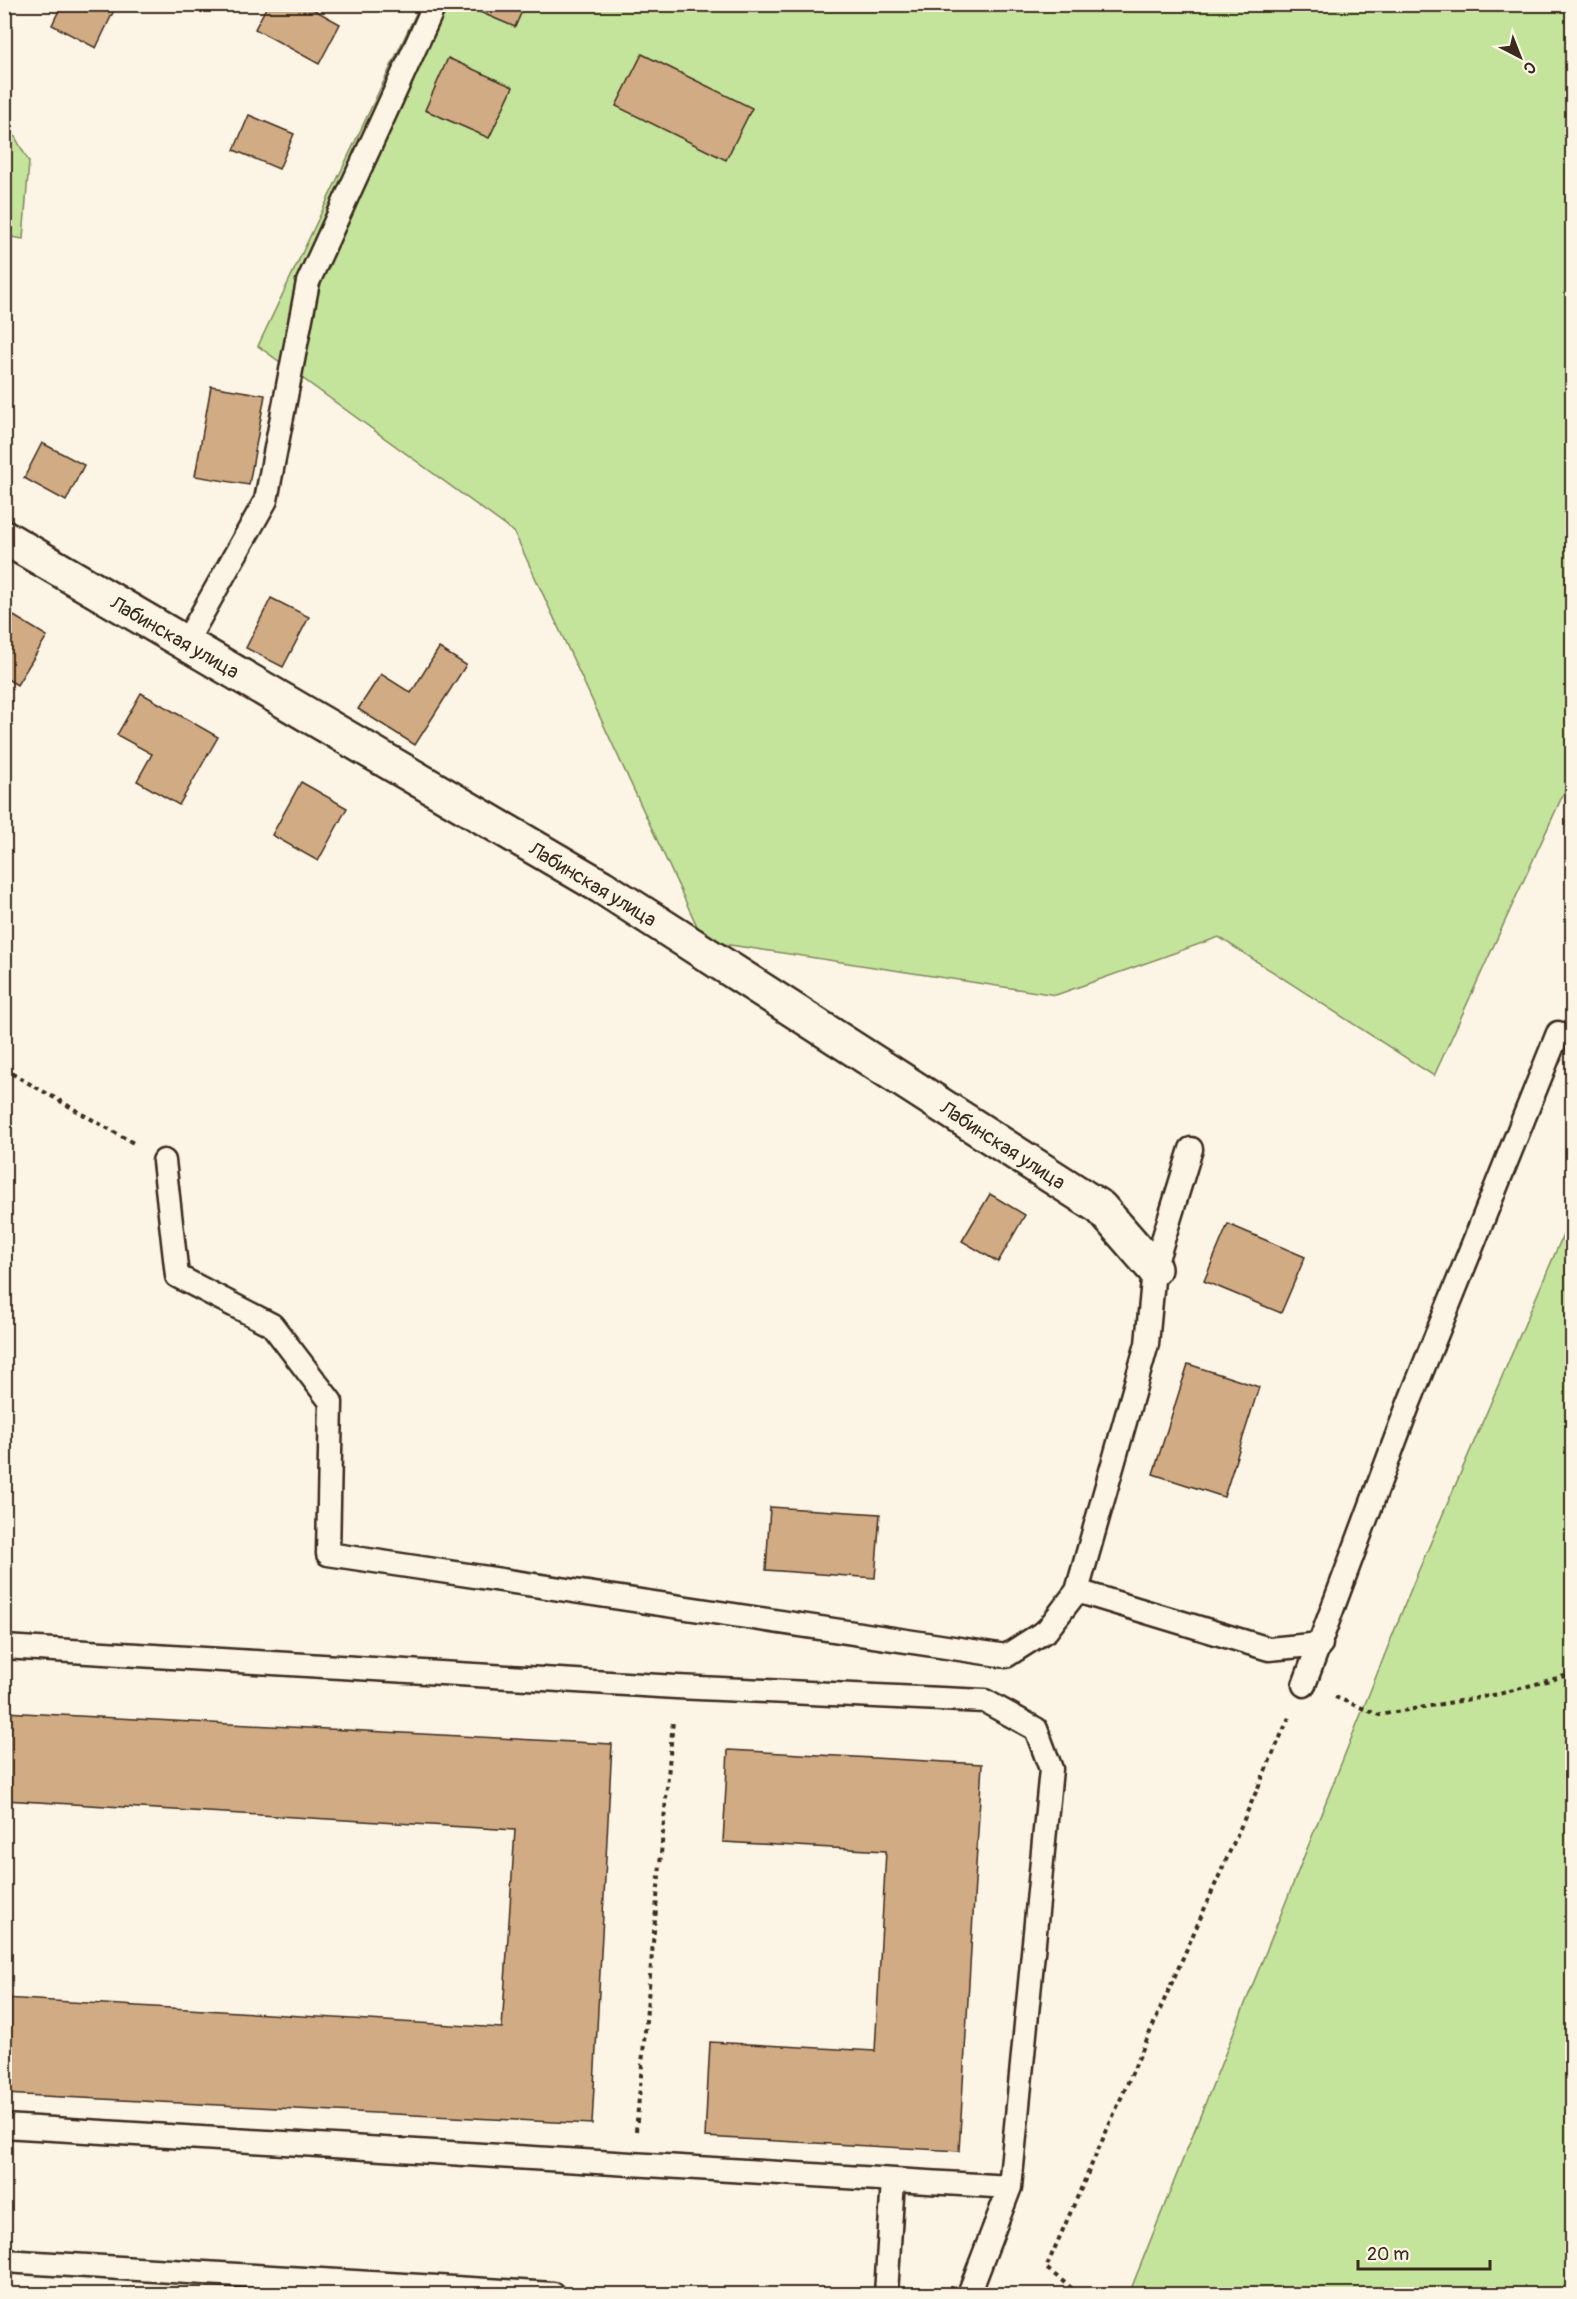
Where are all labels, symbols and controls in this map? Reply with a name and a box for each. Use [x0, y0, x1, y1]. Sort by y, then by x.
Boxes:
north arrow [1490, 27, 1550, 87]
text: С [1519, 57, 1540, 78]
street label: Лабинская улица [105, 590, 244, 684]
street label: Лабинская улица [524, 836, 661, 932]
street label: Лабинская улица [935, 1095, 1070, 1195]
scale bar [1358, 2233, 1490, 2271]
text: 20 m [1367, 2243, 1409, 2266]

